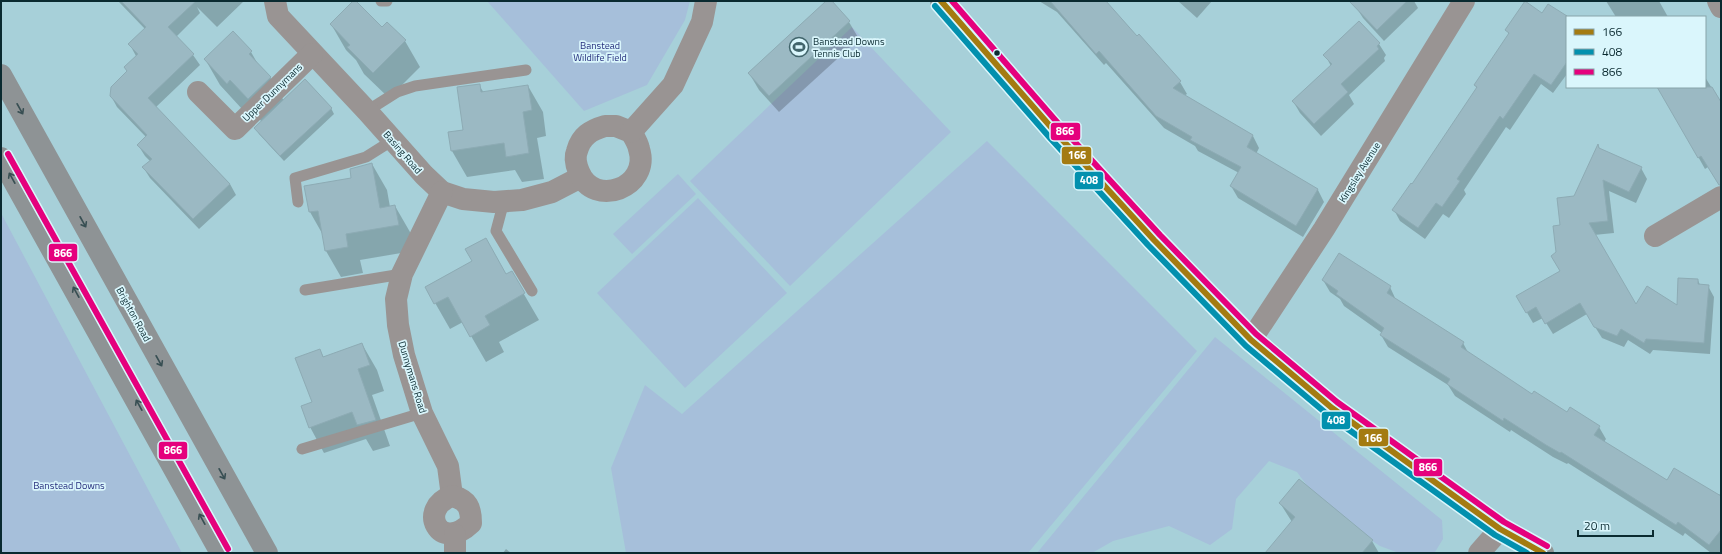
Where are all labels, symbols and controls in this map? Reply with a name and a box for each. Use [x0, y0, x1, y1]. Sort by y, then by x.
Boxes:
legend [1566, 16, 1706, 88]
text: 166 [1602, 22, 1622, 41]
place label: Banstead Downs Tennis Club [813, 34, 885, 61]
sports icon: Banstead Downs Tennis Club [788, 36, 810, 58]
park label: Banstead Wildlife Field [573, 38, 627, 65]
text: 408 [1602, 42, 1622, 61]
unlabelled marker [992, 48, 1002, 58]
street label: Upper Dunnymans [239, 60, 306, 125]
text: 866 [1602, 62, 1622, 81]
one-way arrow [17, 103, 24, 115]
line badge: 866 [1050, 122, 1081, 141]
text: 866 [1056, 123, 1074, 139]
street label: Basing Road [380, 128, 425, 177]
street label: Kingsley Avenue [1335, 139, 1384, 205]
line badge: 166 [1061, 146, 1092, 165]
text: 166 [1068, 147, 1086, 163]
line badge: 408 [1074, 171, 1104, 190]
text: 408 [1080, 172, 1098, 188]
one-way arrow [8, 173, 16, 185]
one-way arrow [80, 216, 87, 228]
line badge: 866 [48, 243, 78, 262]
text: 866 [54, 245, 72, 261]
street label: Brighton Road [112, 284, 155, 344]
one-way arrow [71, 286, 79, 298]
street label: Dunnymans Road [394, 339, 431, 415]
one-way arrow [156, 355, 164, 367]
one-way arrow [135, 399, 142, 411]
line badge: 408 [1321, 411, 1351, 430]
text: 408 [1327, 412, 1345, 428]
line badge: 166 [1358, 428, 1389, 447]
text: 166 [1364, 430, 1382, 446]
line badge: 866 [158, 441, 188, 460]
text: 866 [164, 442, 182, 458]
line badge: 866 [1413, 458, 1443, 477]
text: 866 [1419, 459, 1437, 475]
one-way arrow [219, 468, 227, 480]
park label: Banstead Downs [33, 478, 105, 493]
scale bar [1578, 512, 1653, 538]
one-way arrow [198, 513, 206, 525]
text: 20 m [1584, 516, 1610, 535]

